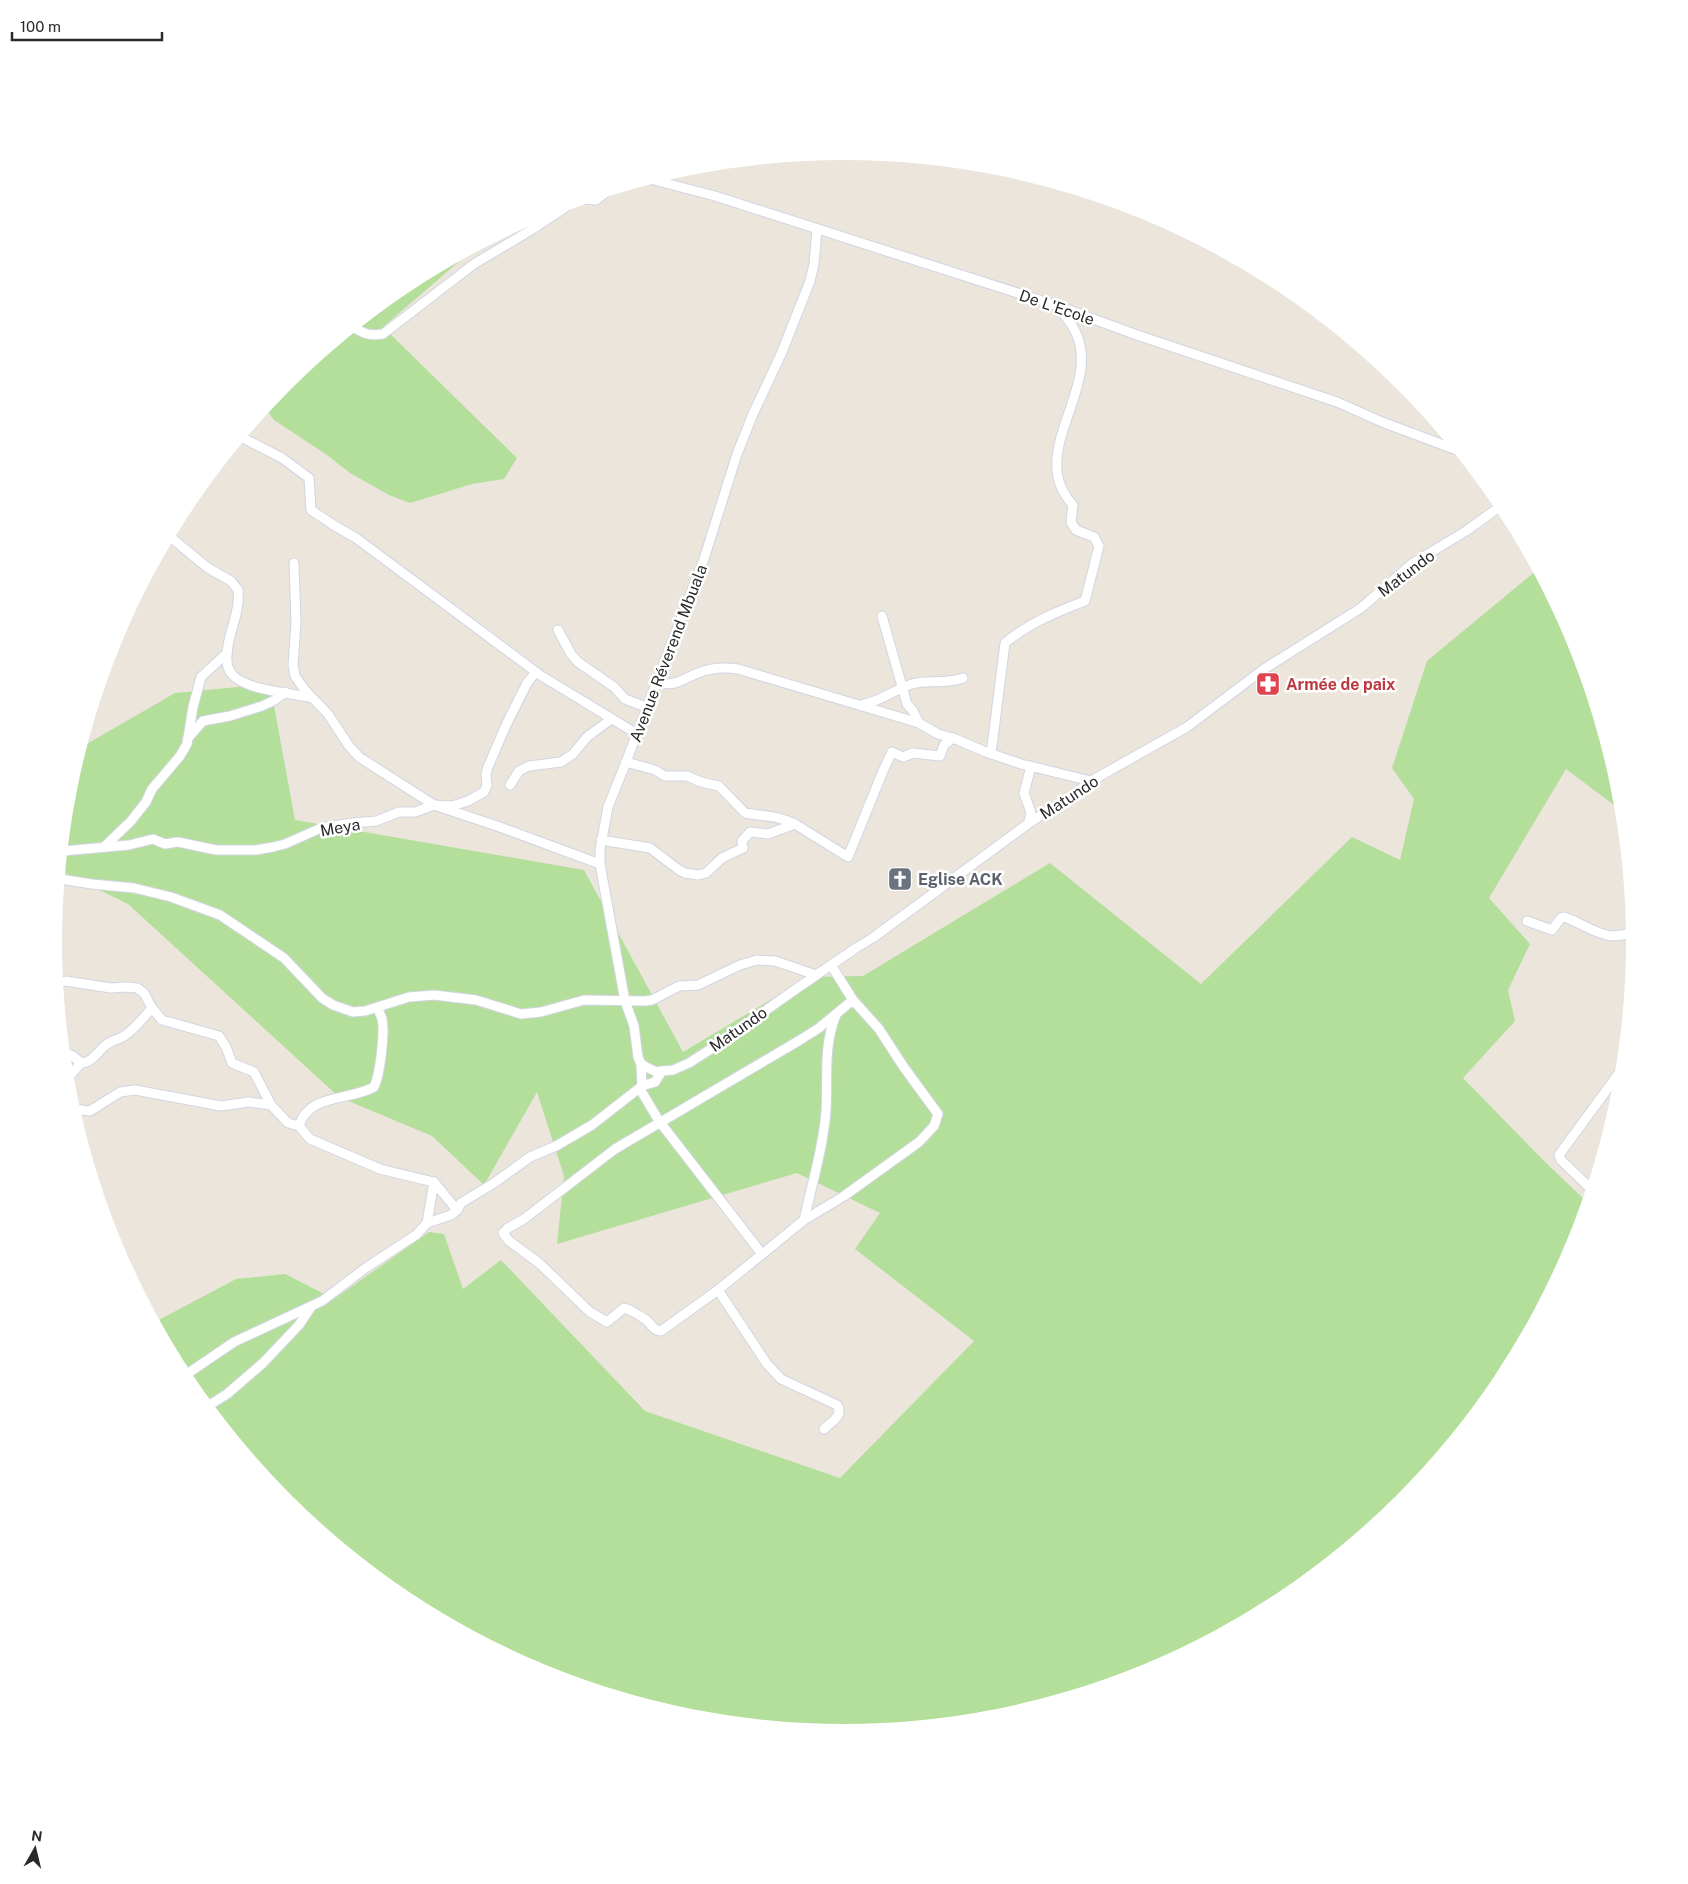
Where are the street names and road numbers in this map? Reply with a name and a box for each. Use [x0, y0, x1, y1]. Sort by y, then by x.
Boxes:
street label: De L'Ecole [1017, 286, 1097, 329]
street label: Matundo [1374, 546, 1438, 601]
street label: Avenue Réverend Mbuala [626, 562, 711, 745]
street label: Matundo [1036, 771, 1102, 823]
street label: Meya [319, 815, 362, 840]
street label: Matundo [706, 1003, 771, 1056]

